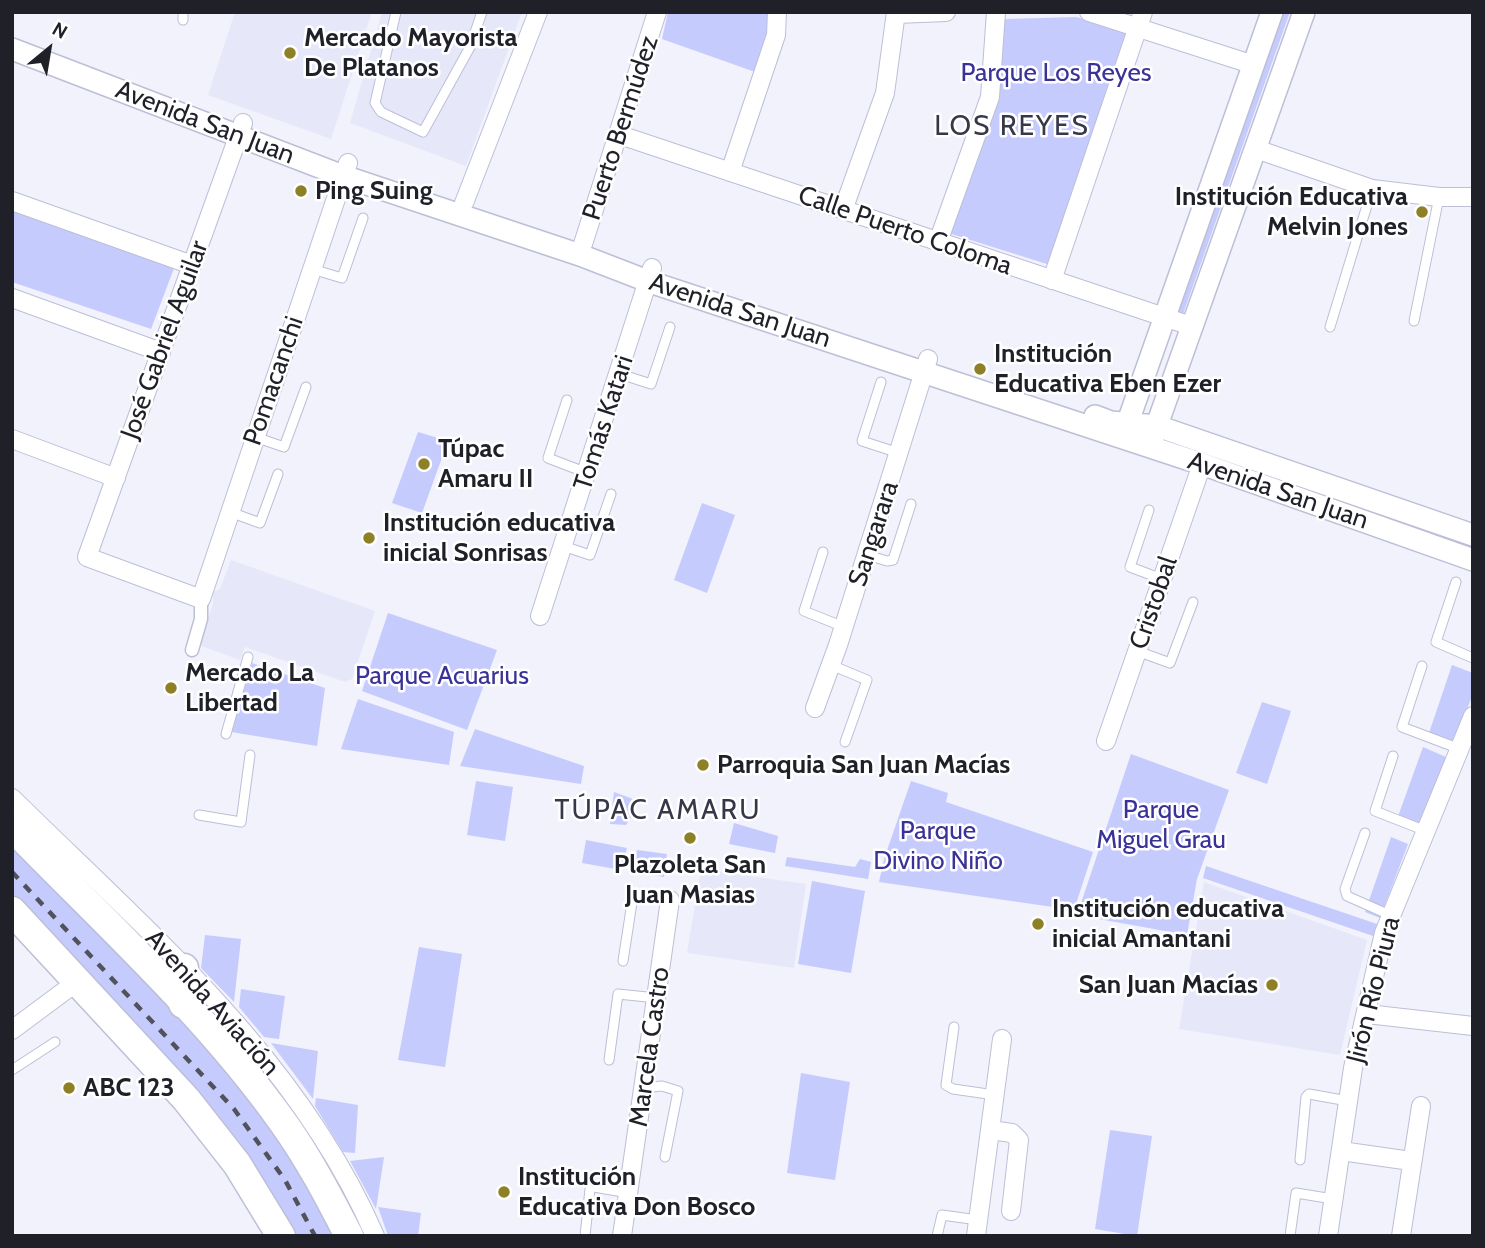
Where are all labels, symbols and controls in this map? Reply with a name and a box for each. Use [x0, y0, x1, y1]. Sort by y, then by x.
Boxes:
north arrow [14, 14, 84, 84]
text: N [48, 17, 71, 44]
place label: Mercado Mayorista De Platanos [304, 22, 517, 84]
street label: Puerto Bermúdez [576, 32, 666, 224]
marker: Mercado Mayorista De Platanos [282, 45, 298, 61]
park label: Parque Los Reyes [960, 57, 1152, 89]
street label: Avenida San Juan [111, 75, 299, 171]
district label: LOS REYES [935, 110, 1089, 144]
place label: Ping Suing [315, 175, 433, 207]
street label: Calle Puerto Coloma [794, 180, 1016, 282]
place label: Institución Educativa Melvin Jones [1175, 181, 1408, 242]
marker: Ping Suing [293, 183, 309, 199]
marker: Institución Educativa Melvin Jones [1414, 204, 1430, 220]
street label: José Gabriel Aguilar [115, 237, 215, 443]
street label: Avenida San Juan [645, 267, 835, 355]
street label: Pomacanchi [237, 312, 311, 450]
place label: Institución Educativa Eben Ezer [994, 338, 1221, 400]
street label: Tomás Katari [568, 352, 640, 494]
marker: Institución Educativa Eben Ezer [972, 361, 988, 377]
place label: Túpac Amaru II [438, 433, 533, 494]
street label: Avenida San Juan [1184, 446, 1372, 536]
marker: Túpac Amaru II [416, 456, 432, 472]
street label: Sangarara [842, 478, 906, 590]
place label: Institución educativa inicial Sonrisas [383, 507, 615, 568]
marker: Institución educativa inicial Sonrisas [361, 530, 377, 546]
street label: Cristobal [1124, 552, 1184, 654]
place label: Mercado La Libertad [185, 657, 314, 718]
park label: Parque Acuarius [355, 660, 529, 692]
marker: Mercado La Libertad [163, 680, 179, 696]
place label: Parroquia San Juan Macías [717, 749, 1010, 781]
marker: Parroquia San Juan Macías [695, 757, 711, 773]
district label: TÚPAC AMARU [556, 794, 760, 828]
park label: Parque Miguel Grau [1096, 794, 1226, 856]
park label: Parque Divino Niño [873, 815, 1003, 876]
marker: Plazoleta San Juan Masias [682, 830, 698, 846]
place label: Plazoleta San Juan Masias [614, 849, 766, 910]
place label: Institución educativa inicial Amantani [1052, 893, 1284, 954]
street label: Jirón Río Piura [1341, 913, 1407, 1067]
marker: Institución educativa inicial Amantani [1030, 916, 1046, 932]
street label: Avenida Aviación [138, 924, 286, 1082]
street label: Marcela Castro [623, 965, 677, 1129]
place label: San Juan Macías [1079, 969, 1258, 1001]
marker: San Juan Macías [1264, 977, 1280, 993]
place label: ABC 123 [83, 1072, 175, 1104]
marker: ABC 123 [61, 1080, 77, 1096]
place label: Institución Educativa Don Bosco [518, 1161, 755, 1222]
marker: Institución Educativa Don Bosco [496, 1184, 512, 1200]

